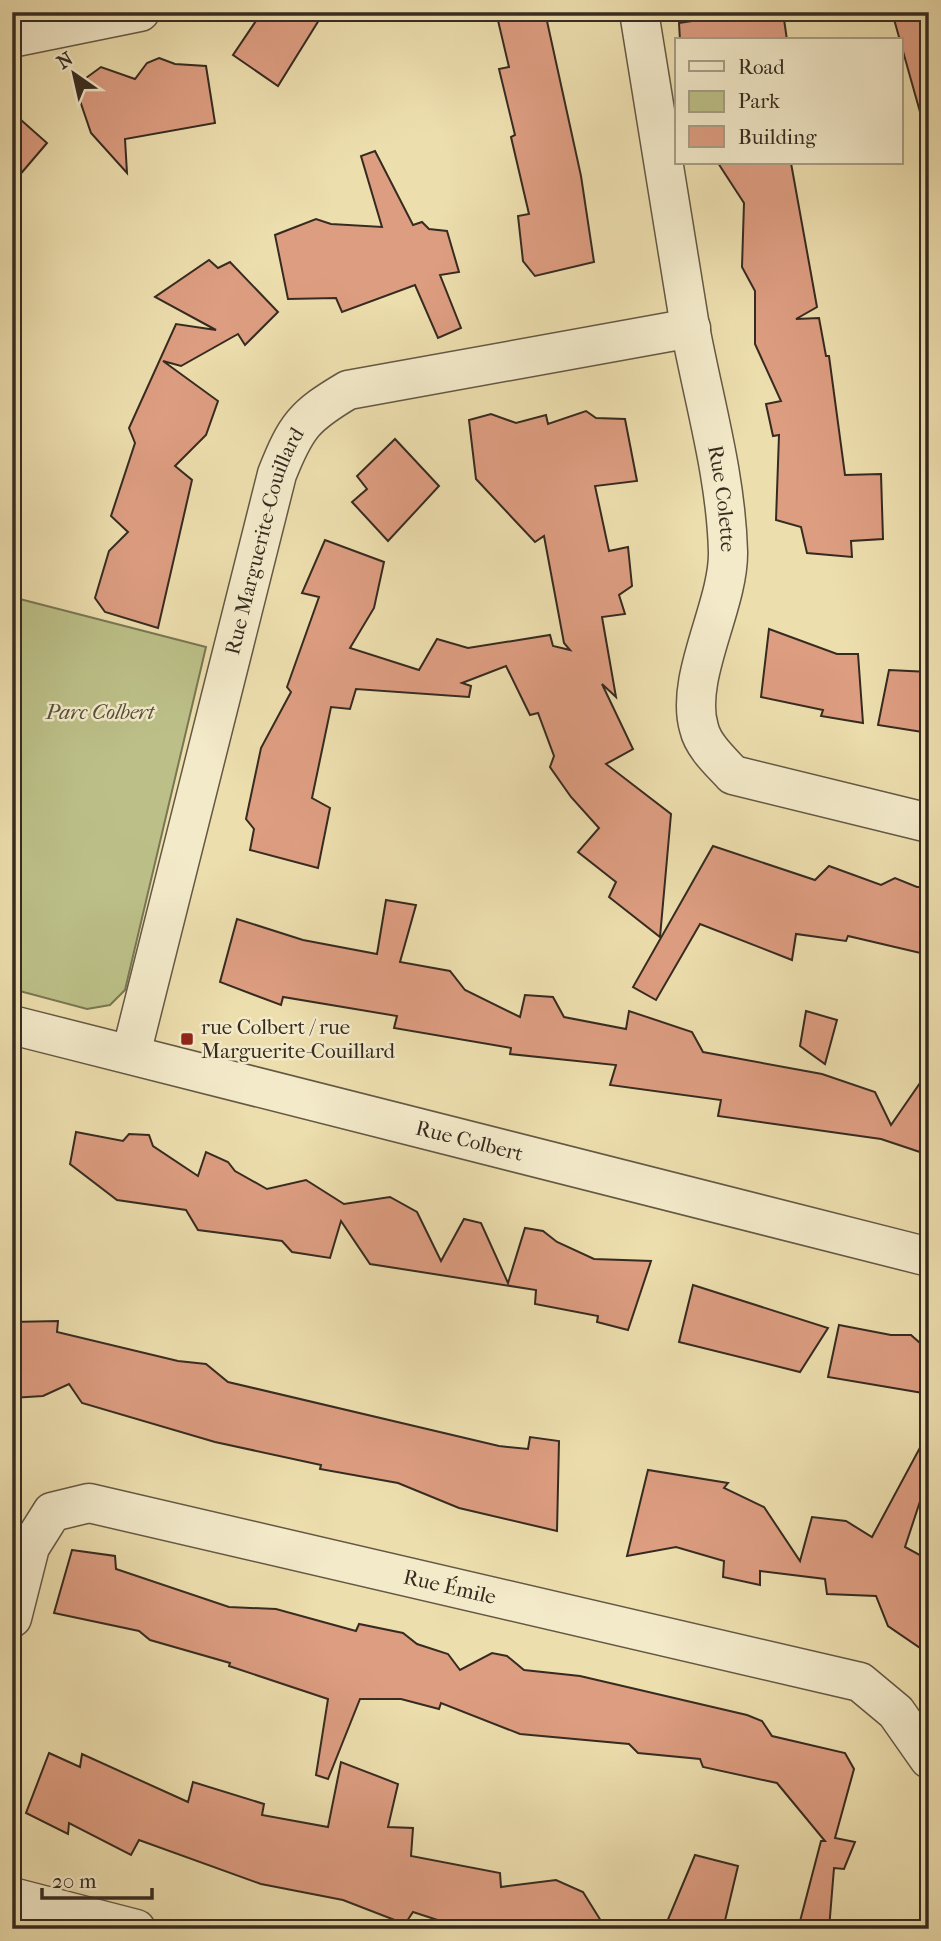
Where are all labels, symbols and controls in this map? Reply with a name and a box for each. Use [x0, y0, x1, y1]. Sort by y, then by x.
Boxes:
north arrow [38, 38, 108, 108]
legend [675, 38, 902, 164]
text: N [53, 47, 78, 74]
text: Road [738, 55, 785, 79]
text: Park [738, 89, 780, 113]
text: Building [738, 125, 817, 149]
street label: Rue Marguerite-Couillard [220, 422, 309, 657]
street label: Rue Colette [703, 443, 740, 553]
park label: Parc Colbert [45, 700, 156, 724]
place label: rue Colbert / rue Marguerite-Couillard [201, 1015, 396, 1063]
marker: rue Colbert / rue Marguerite-Couillard [179, 1031, 195, 1047]
street label: Rue Colbert [413, 1116, 526, 1166]
street label: Rue Émile [401, 1564, 498, 1609]
scale bar [42, 1857, 152, 1901]
text: 20 m [52, 1869, 97, 1893]

